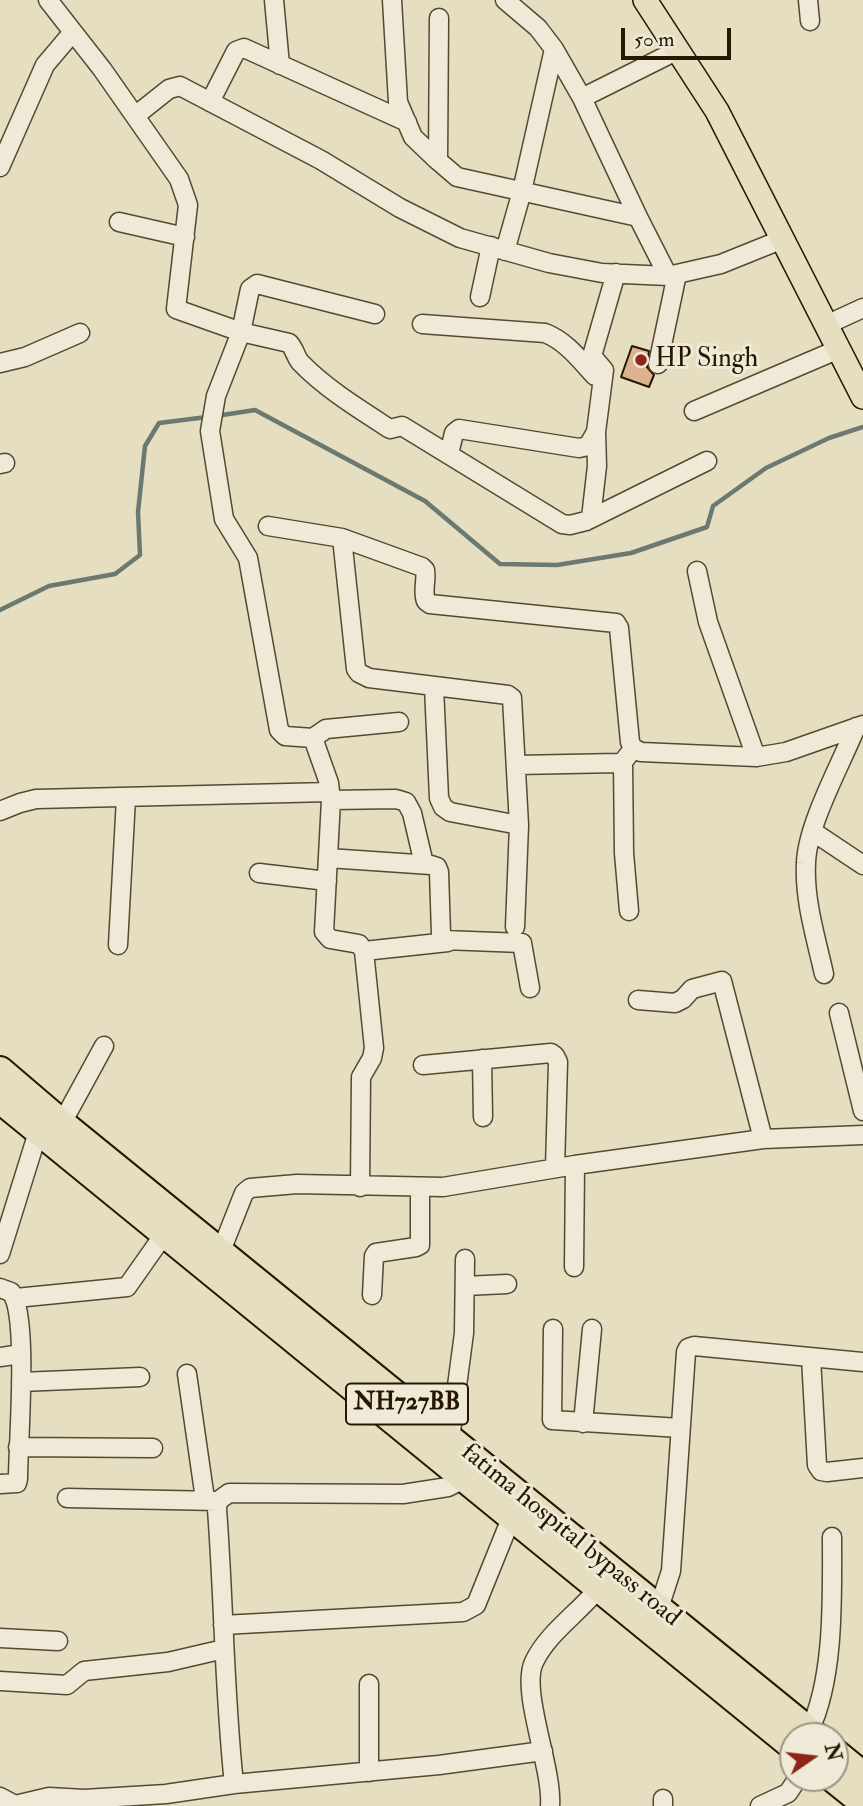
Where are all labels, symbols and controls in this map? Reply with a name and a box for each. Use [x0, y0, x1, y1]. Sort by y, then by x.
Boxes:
scale bar [625, 14, 735, 58]
text: 50 m [634, 26, 675, 53]
place label: HP Singh [655, 344, 758, 376]
marker: HP Singh [633, 352, 649, 368]
road number: NH727BB [346, 1384, 468, 1424]
street label: fatima hospital bypass road [454, 1438, 686, 1634]
north arrow [779, 1722, 849, 1792]
text: N [819, 1741, 846, 1764]

